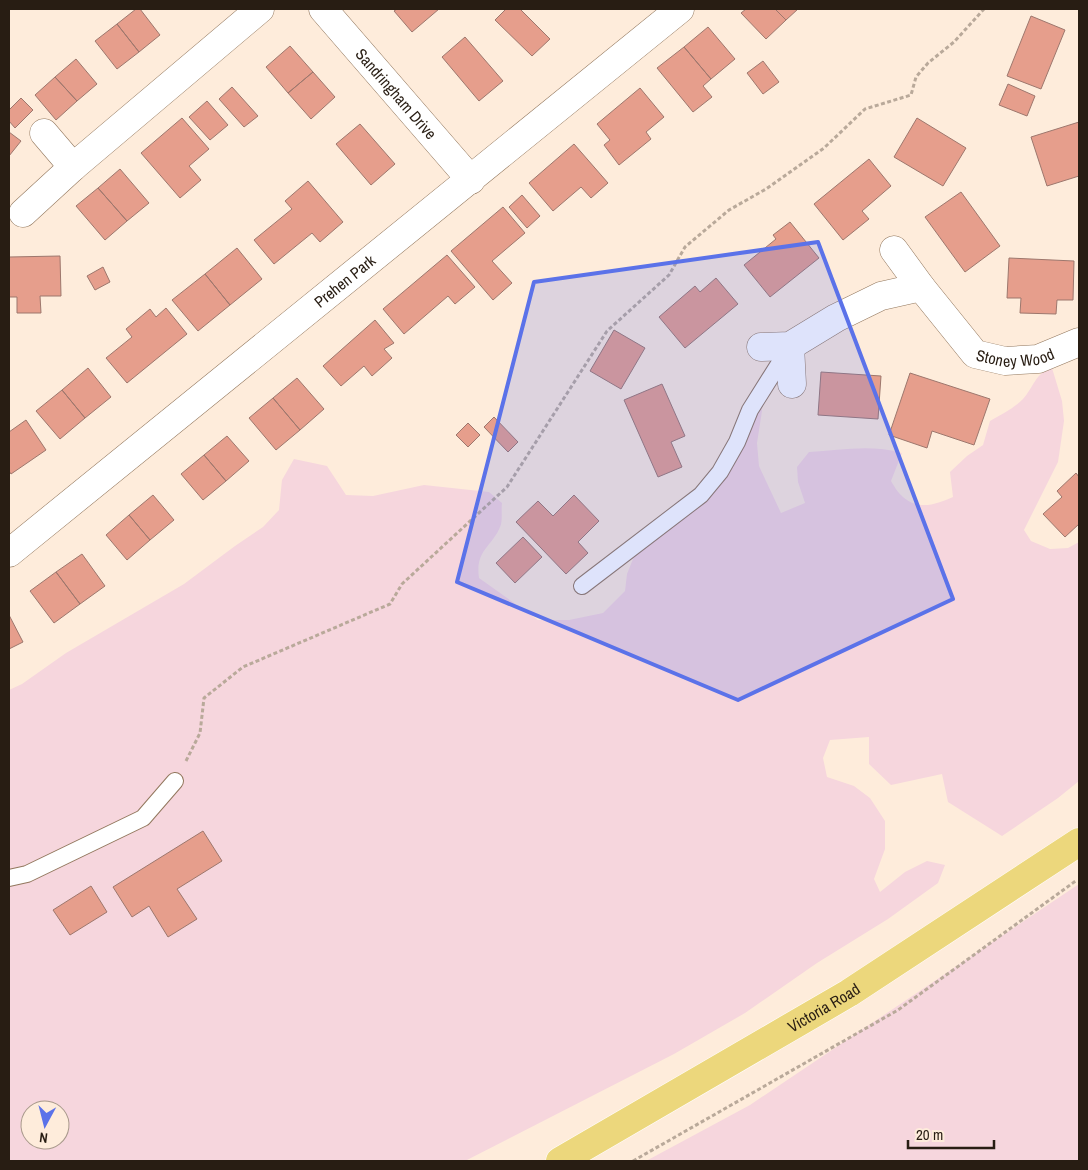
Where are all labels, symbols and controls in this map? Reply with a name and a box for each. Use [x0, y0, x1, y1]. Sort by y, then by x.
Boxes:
street label: Sandringham Drive [351, 43, 442, 144]
street label: Prehen Park [309, 249, 380, 312]
street label: Stoney Wood [974, 343, 1057, 372]
street label: Victoria Road [784, 978, 864, 1037]
north arrow [20, 1100, 70, 1150]
scale bar [908, 1118, 994, 1150]
text: 20 m [916, 1124, 943, 1145]
text: N [38, 1128, 49, 1147]

